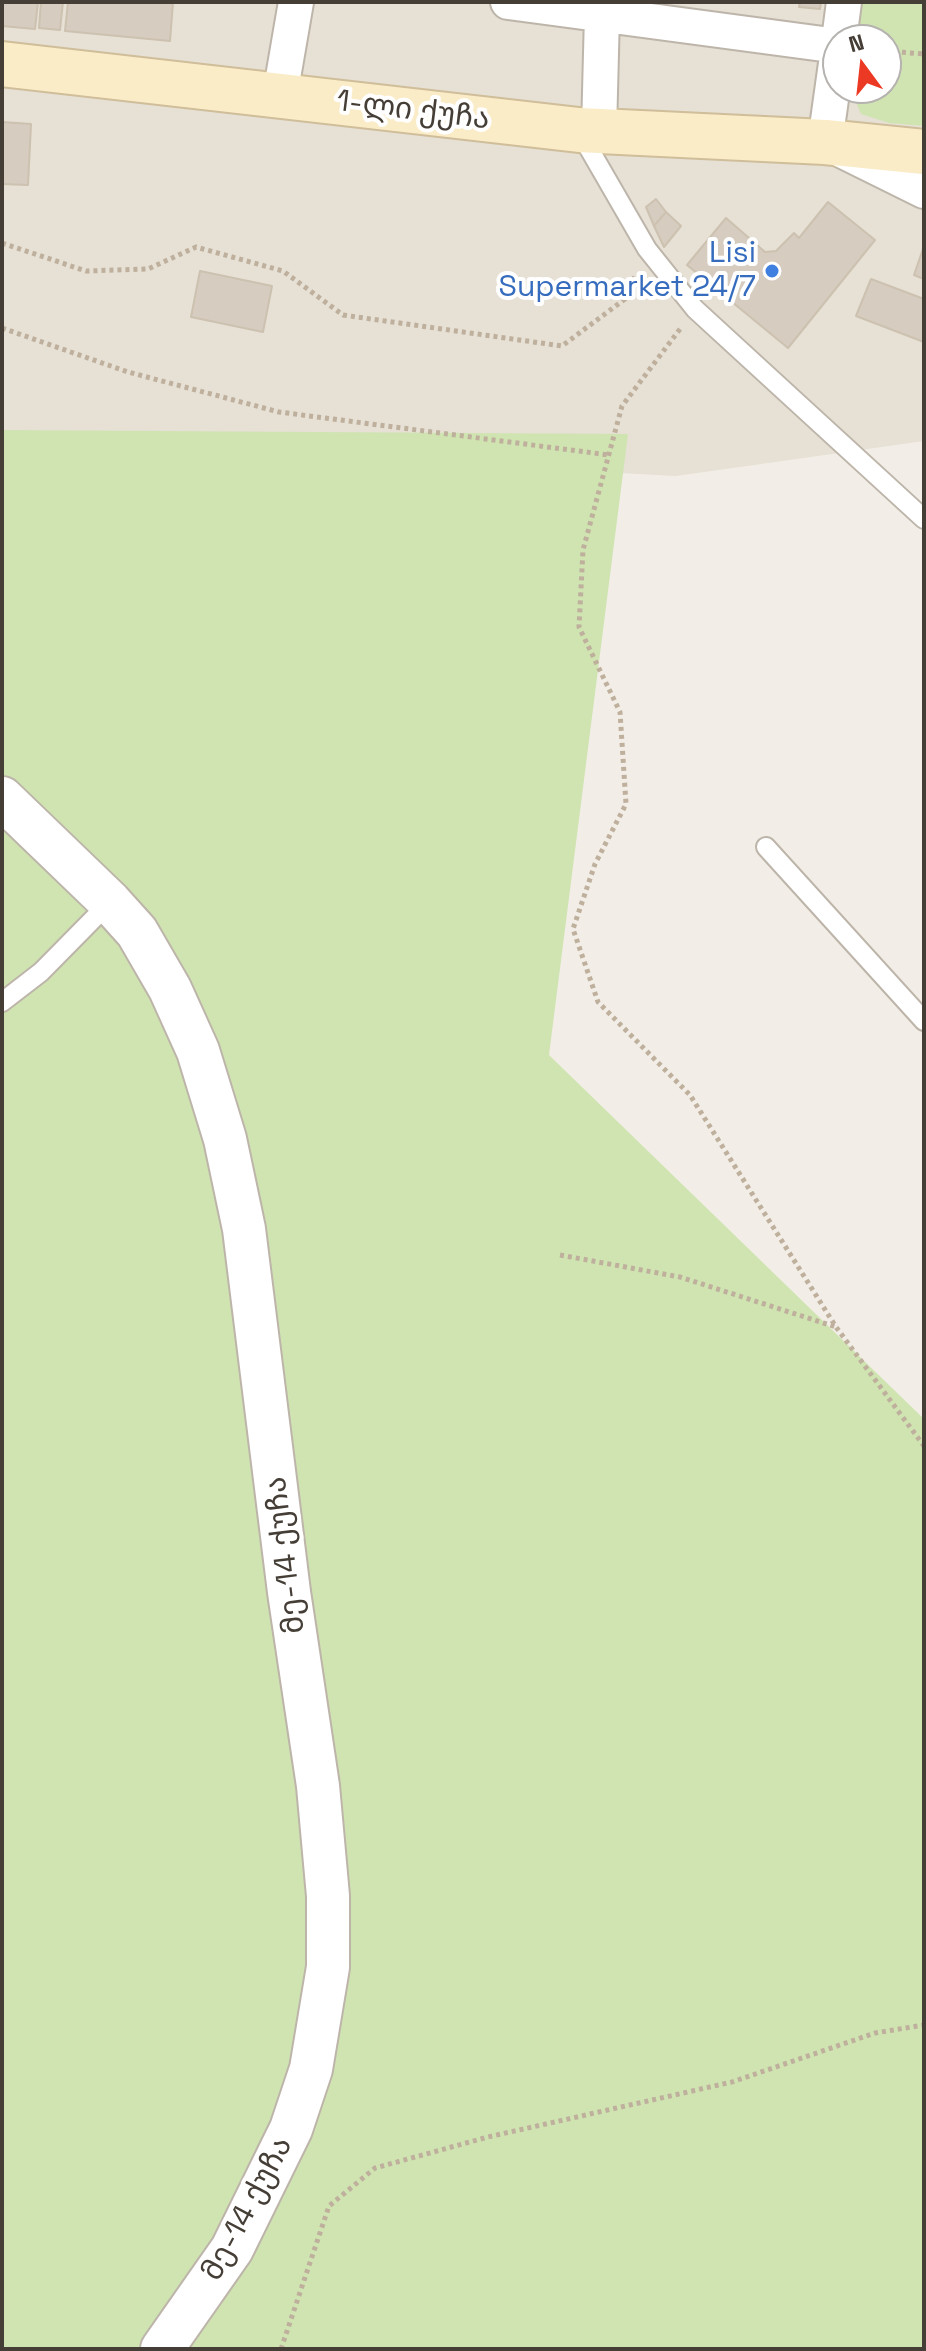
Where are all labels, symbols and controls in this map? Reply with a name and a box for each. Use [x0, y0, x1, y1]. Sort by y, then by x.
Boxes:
north arrow [822, 24, 902, 104]
text: N [846, 27, 867, 58]
street label: 1-ლი ქუჩა [334, 84, 492, 138]
place label: Lisi Supermarket 24/7 [498, 236, 756, 306]
marker: Lisi Supermarket 24/7 [763, 262, 781, 280]
street label: მე-14 ქუჩა [259, 1474, 313, 1636]
street label: მე-14 ქუჩა [195, 2131, 301, 2287]

